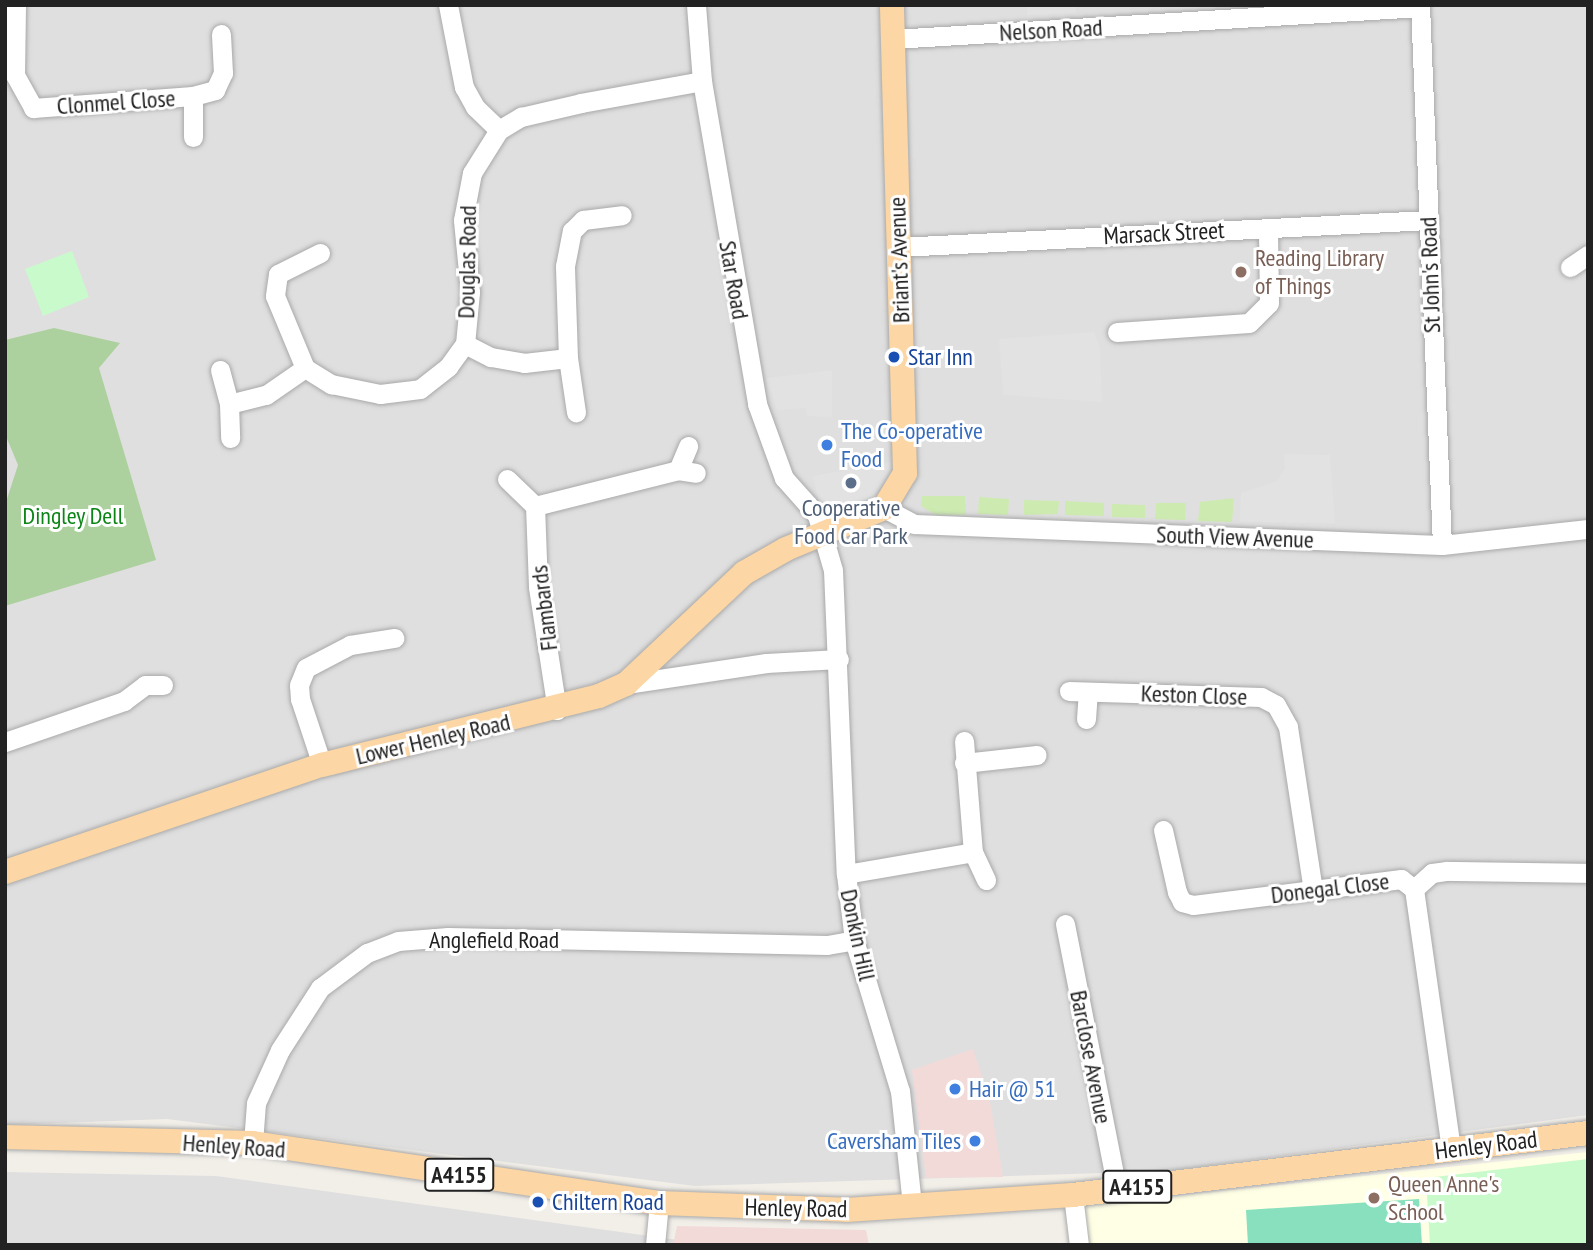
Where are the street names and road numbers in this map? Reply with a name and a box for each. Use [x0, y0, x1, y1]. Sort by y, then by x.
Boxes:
street label: Nelson Road [999, 13, 1103, 47]
street label: Clonmel Close [56, 83, 176, 121]
street label: Briant's Avenue [882, 196, 916, 324]
street label: Douglas Road [452, 205, 482, 319]
street label: Marsack Street [1102, 215, 1226, 251]
street label: St John's Road [1414, 216, 1446, 334]
street label: Star Road [713, 239, 755, 321]
street label: South View Avenue [1155, 520, 1315, 554]
street label: Flambards [524, 564, 564, 652]
street label: Keston Close [1140, 679, 1248, 711]
street label: Lower Henley Road [353, 707, 513, 771]
street label: Donegal Close [1269, 866, 1391, 910]
street label: Donkin Hill [834, 887, 882, 983]
street label: Anglefield Road [429, 926, 559, 954]
street label: Barclose Avenue [1064, 988, 1118, 1126]
street label: Henley Road [1433, 1124, 1539, 1166]
street label: Henley Road [181, 1128, 287, 1164]
road number: A4155 [424, 1156, 494, 1194]
road number: A4155 [1102, 1168, 1172, 1206]
street label: Henley Road [744, 1193, 848, 1223]

